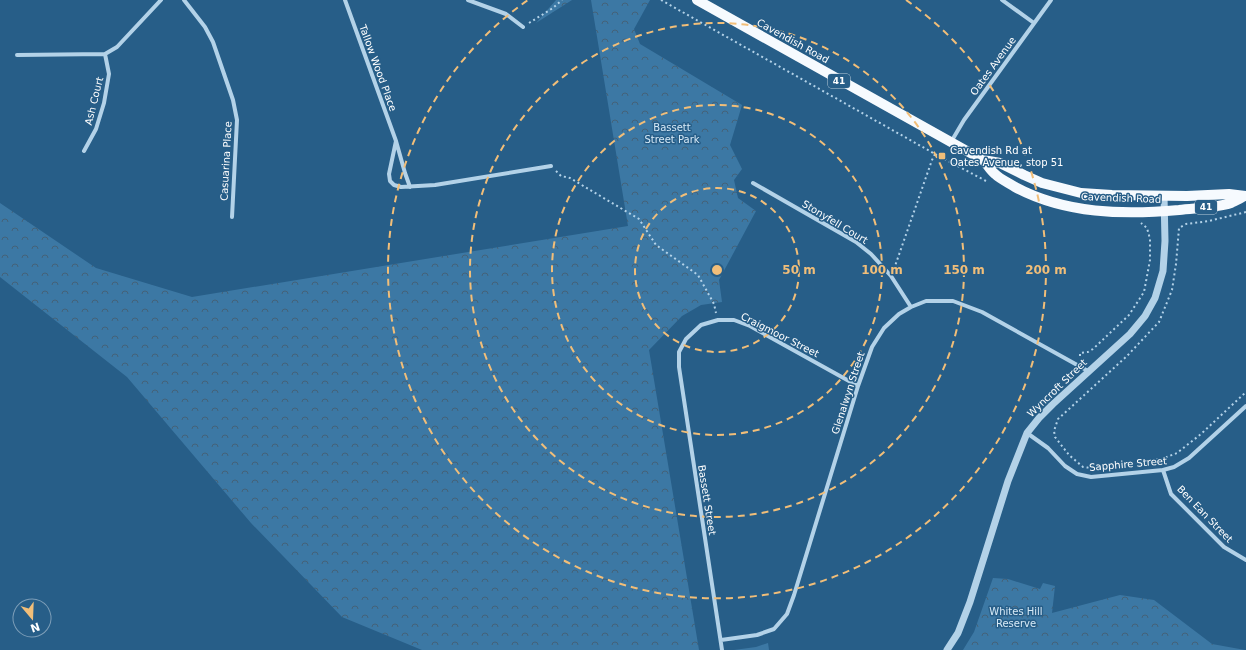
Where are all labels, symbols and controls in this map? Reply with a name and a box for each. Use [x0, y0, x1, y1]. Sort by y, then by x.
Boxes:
street label: Cavendish Road [755, 17, 831, 65]
street label: Tallow Wood Place [357, 22, 399, 113]
street label: Oates Avenue [968, 35, 1018, 97]
road number: 41 [828, 74, 850, 88]
street label: Ash Court [83, 76, 105, 126]
street label: Casuarina Place [218, 121, 234, 201]
park label: Bassett Street Park [644, 122, 700, 145]
place label: Cavendish Rd at Oates Avenue, stop 51 [950, 145, 1063, 168]
marker: Cavendish Rd at Oates Avenue, stop 51 [937, 151, 947, 161]
street label: Cavendish Road [1081, 191, 1161, 205]
street label: Stonyfell Court [800, 198, 870, 246]
road number: 41 [1195, 200, 1217, 214]
centre of rings [710, 263, 724, 277]
text: 50 m [782, 263, 816, 277]
text: 100 m [861, 263, 903, 277]
text: 150 m [943, 263, 985, 277]
text: 200 m [1025, 263, 1067, 277]
street label: Craigmoor Street [739, 311, 821, 359]
street label: Glenalwyn Street [829, 350, 867, 436]
street label: Wyncroft Street [1025, 357, 1089, 419]
street label: Sapphire Street [1089, 455, 1167, 473]
street label: Bassett Street [696, 464, 718, 536]
street label: Ben Ean Street [1175, 483, 1235, 545]
north arrow [12, 598, 52, 638]
park label: Whites Hill Reserve [989, 606, 1043, 629]
text: N [29, 619, 42, 635]

